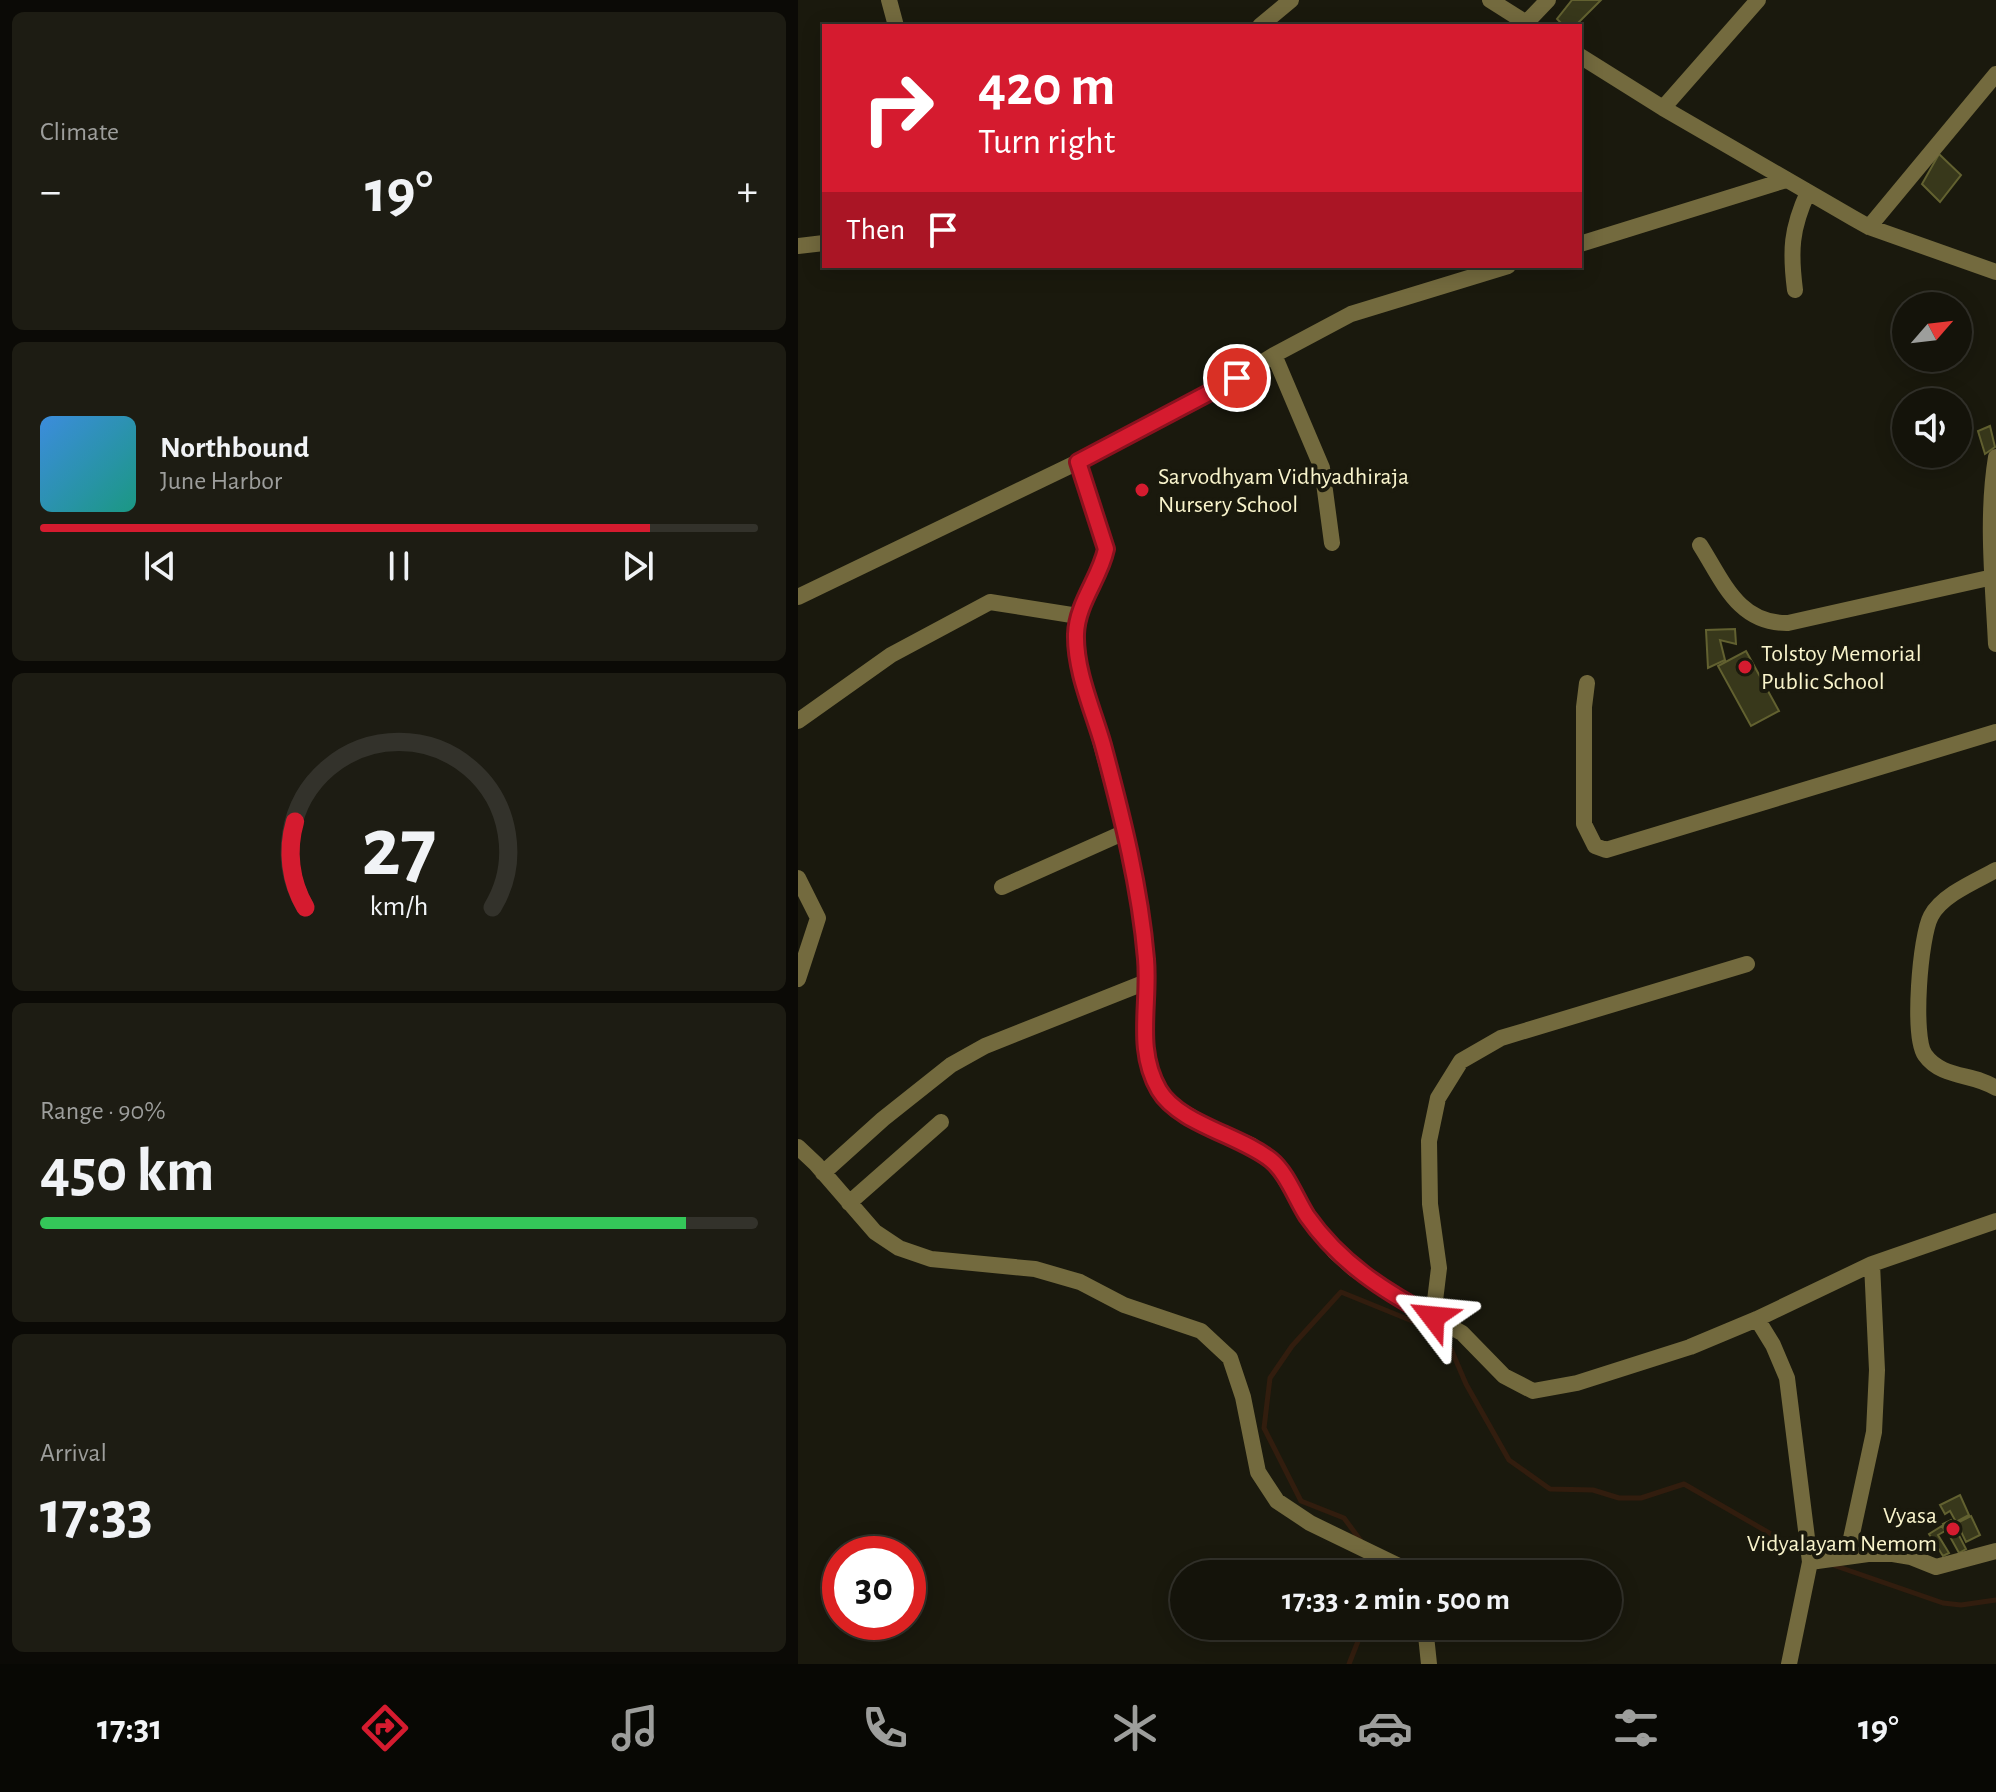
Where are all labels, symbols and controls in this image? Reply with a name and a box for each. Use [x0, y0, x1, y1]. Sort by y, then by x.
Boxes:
icon: right [846, 56, 950, 160]
text: 420 m [978, 59, 1115, 115]
text: Climate [40, 119, 119, 145]
text: Turn right [978, 124, 1115, 160]
text: 19° [365, 163, 433, 223]
text: − [40, 170, 61, 214]
text: + [737, 170, 758, 214]
icon: arrive [921, 208, 965, 252]
text: Then [846, 215, 905, 245]
north arrow [1892, 292, 1972, 372]
map controls [1892, 292, 1972, 468]
pin [1203, 344, 1271, 412]
icon: arrive [1215, 356, 1259, 400]
button: sound [1892, 388, 1972, 468]
text: Northbound [160, 433, 309, 463]
place label: Sarvodhyam Vidhyadhiraja Nursery School [1158, 465, 1409, 517]
text: June Harbor [160, 468, 282, 494]
marker: Sarvodhyam Vidhyadhiraja Nursery School [1133, 481, 1151, 499]
icon: previous [138, 544, 182, 588]
icon: pause [377, 544, 421, 588]
icon: next [616, 544, 660, 588]
place label: Tolstoy Memorial Public School [1761, 642, 1922, 694]
marker: Tolstoy Memorial Public School [1736, 658, 1754, 676]
text: 27 [361, 807, 437, 891]
text: km/h [370, 892, 428, 921]
text: Range · 90% [40, 1098, 166, 1124]
text: 450 km [40, 1142, 215, 1202]
position arrow [1391, 1275, 1475, 1359]
text: Arrival [40, 1440, 107, 1466]
text: 17:33 [40, 1484, 153, 1544]
place label: Vyasa Vidyalayam Nemom [1747, 1504, 1937, 1556]
marker: Vyasa Vidyalayam Nemom [1944, 1520, 1962, 1538]
speed limit sign: 30 [822, 1536, 926, 1640]
text: 17:33 · 2 min · 500 m [1282, 1585, 1510, 1615]
icon: directions [357, 1700, 413, 1756]
icon: music [607, 1700, 663, 1756]
icon: phone [857, 1700, 913, 1756]
icon: climate [1107, 1700, 1163, 1756]
icon: car [1357, 1700, 1413, 1756]
icon: filters [1608, 1700, 1664, 1756]
text: 17:31 [97, 1710, 162, 1746]
text: 19° [1858, 1710, 1899, 1746]

